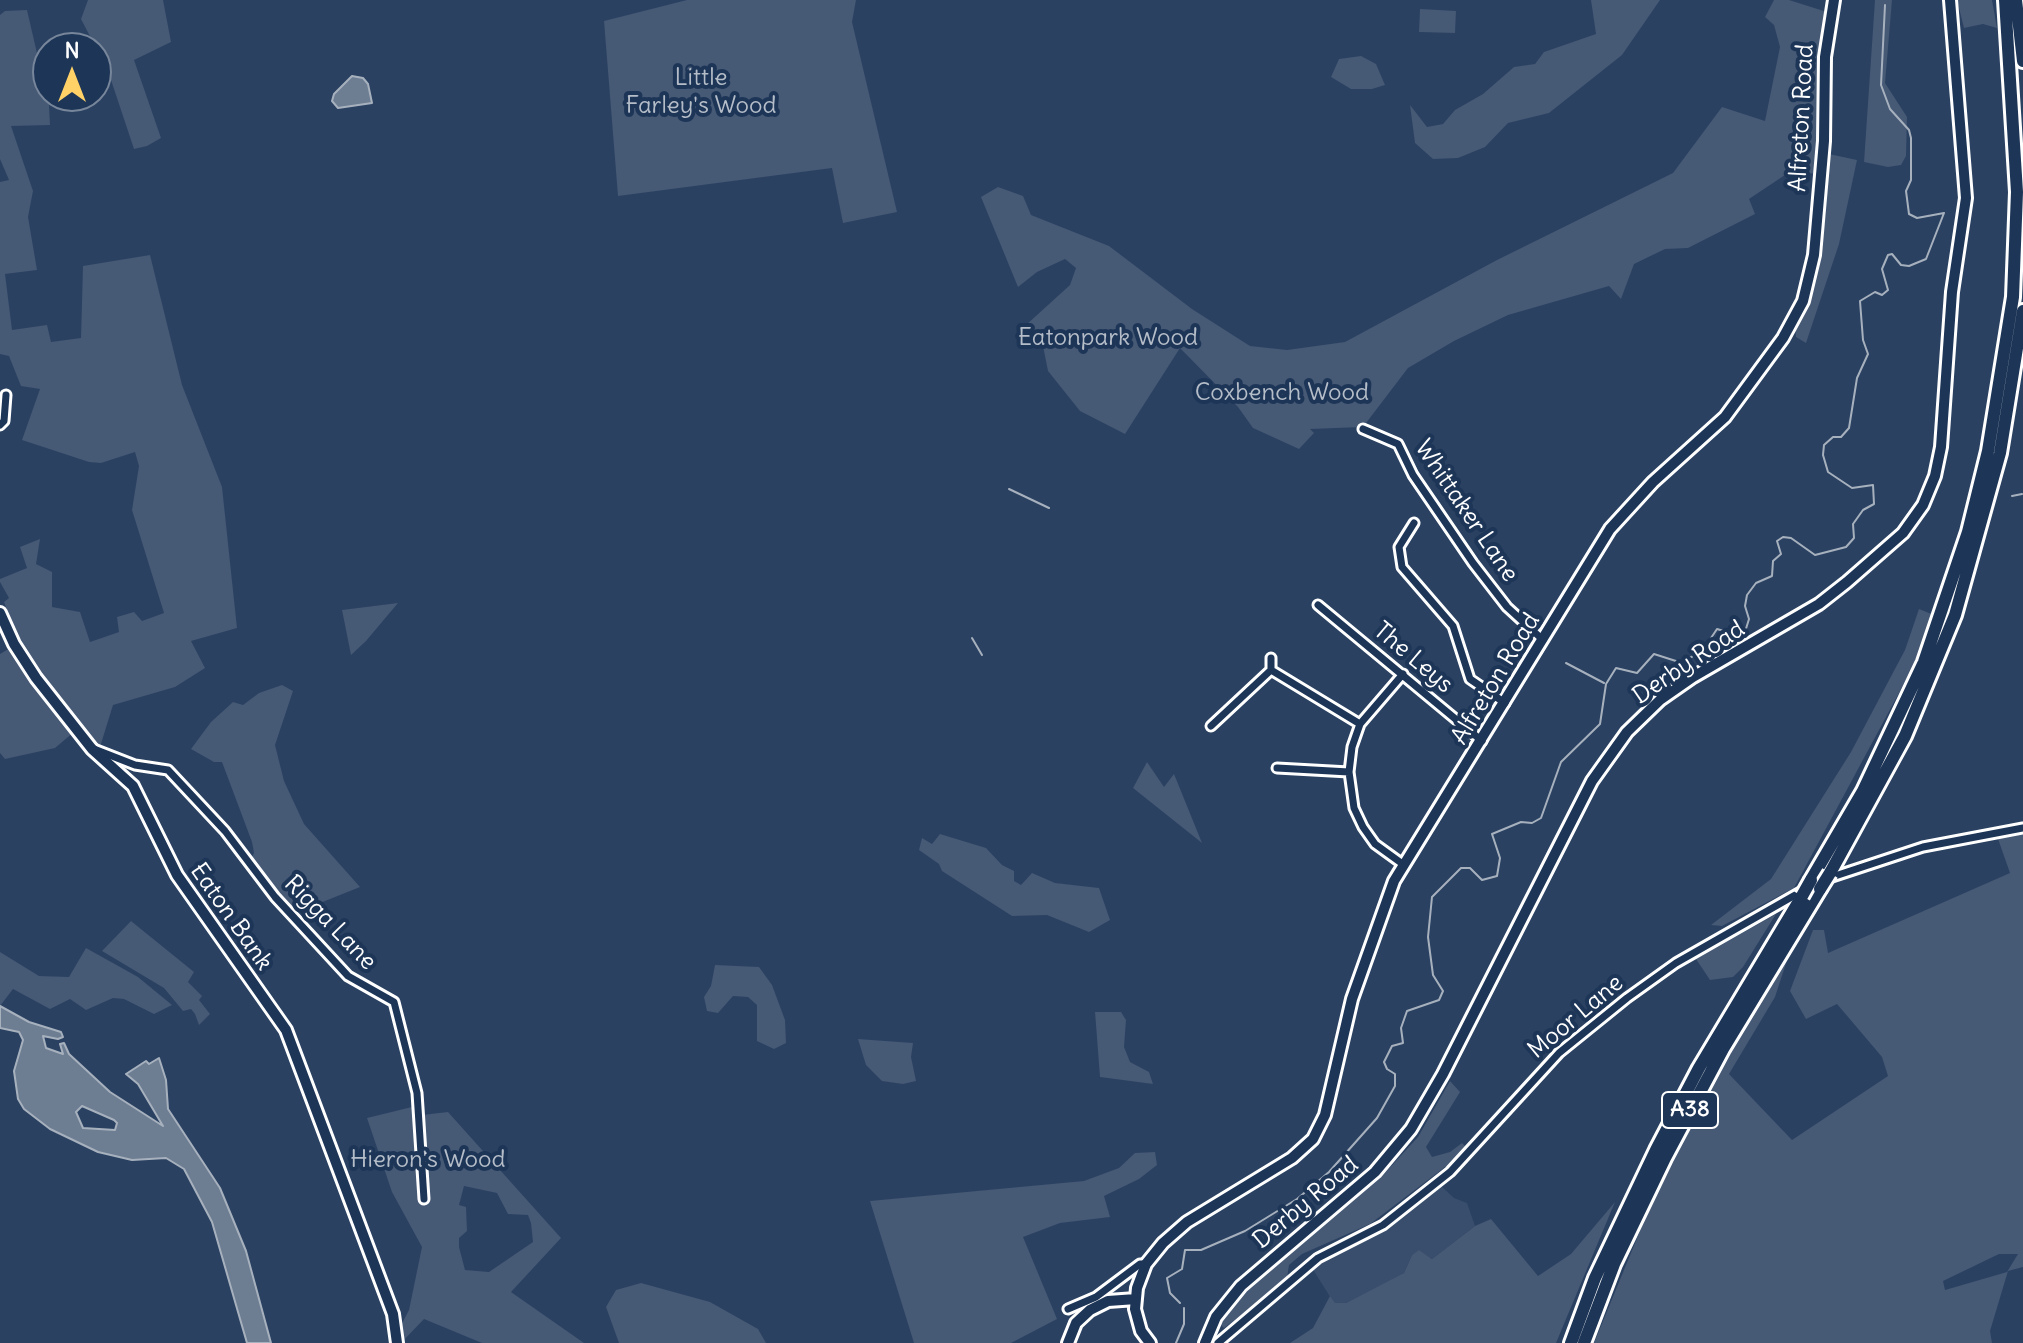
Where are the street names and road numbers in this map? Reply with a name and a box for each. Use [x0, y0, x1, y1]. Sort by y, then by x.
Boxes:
street label: Alfreton Road [1784, 43, 1820, 193]
street label: Whittaker Lane [1408, 435, 1524, 587]
street label: Alfreton Road [1446, 608, 1546, 750]
street label: Derby Road [1628, 615, 1750, 711]
street label: The Leys [1367, 616, 1459, 700]
street label: Eaton Bank [184, 858, 278, 976]
street label: Rigga Lane [278, 870, 382, 976]
street label: Moor Lane [1523, 969, 1629, 1065]
road number: A38 [1662, 1092, 1718, 1128]
street label: Derby Road [1247, 1151, 1365, 1255]

